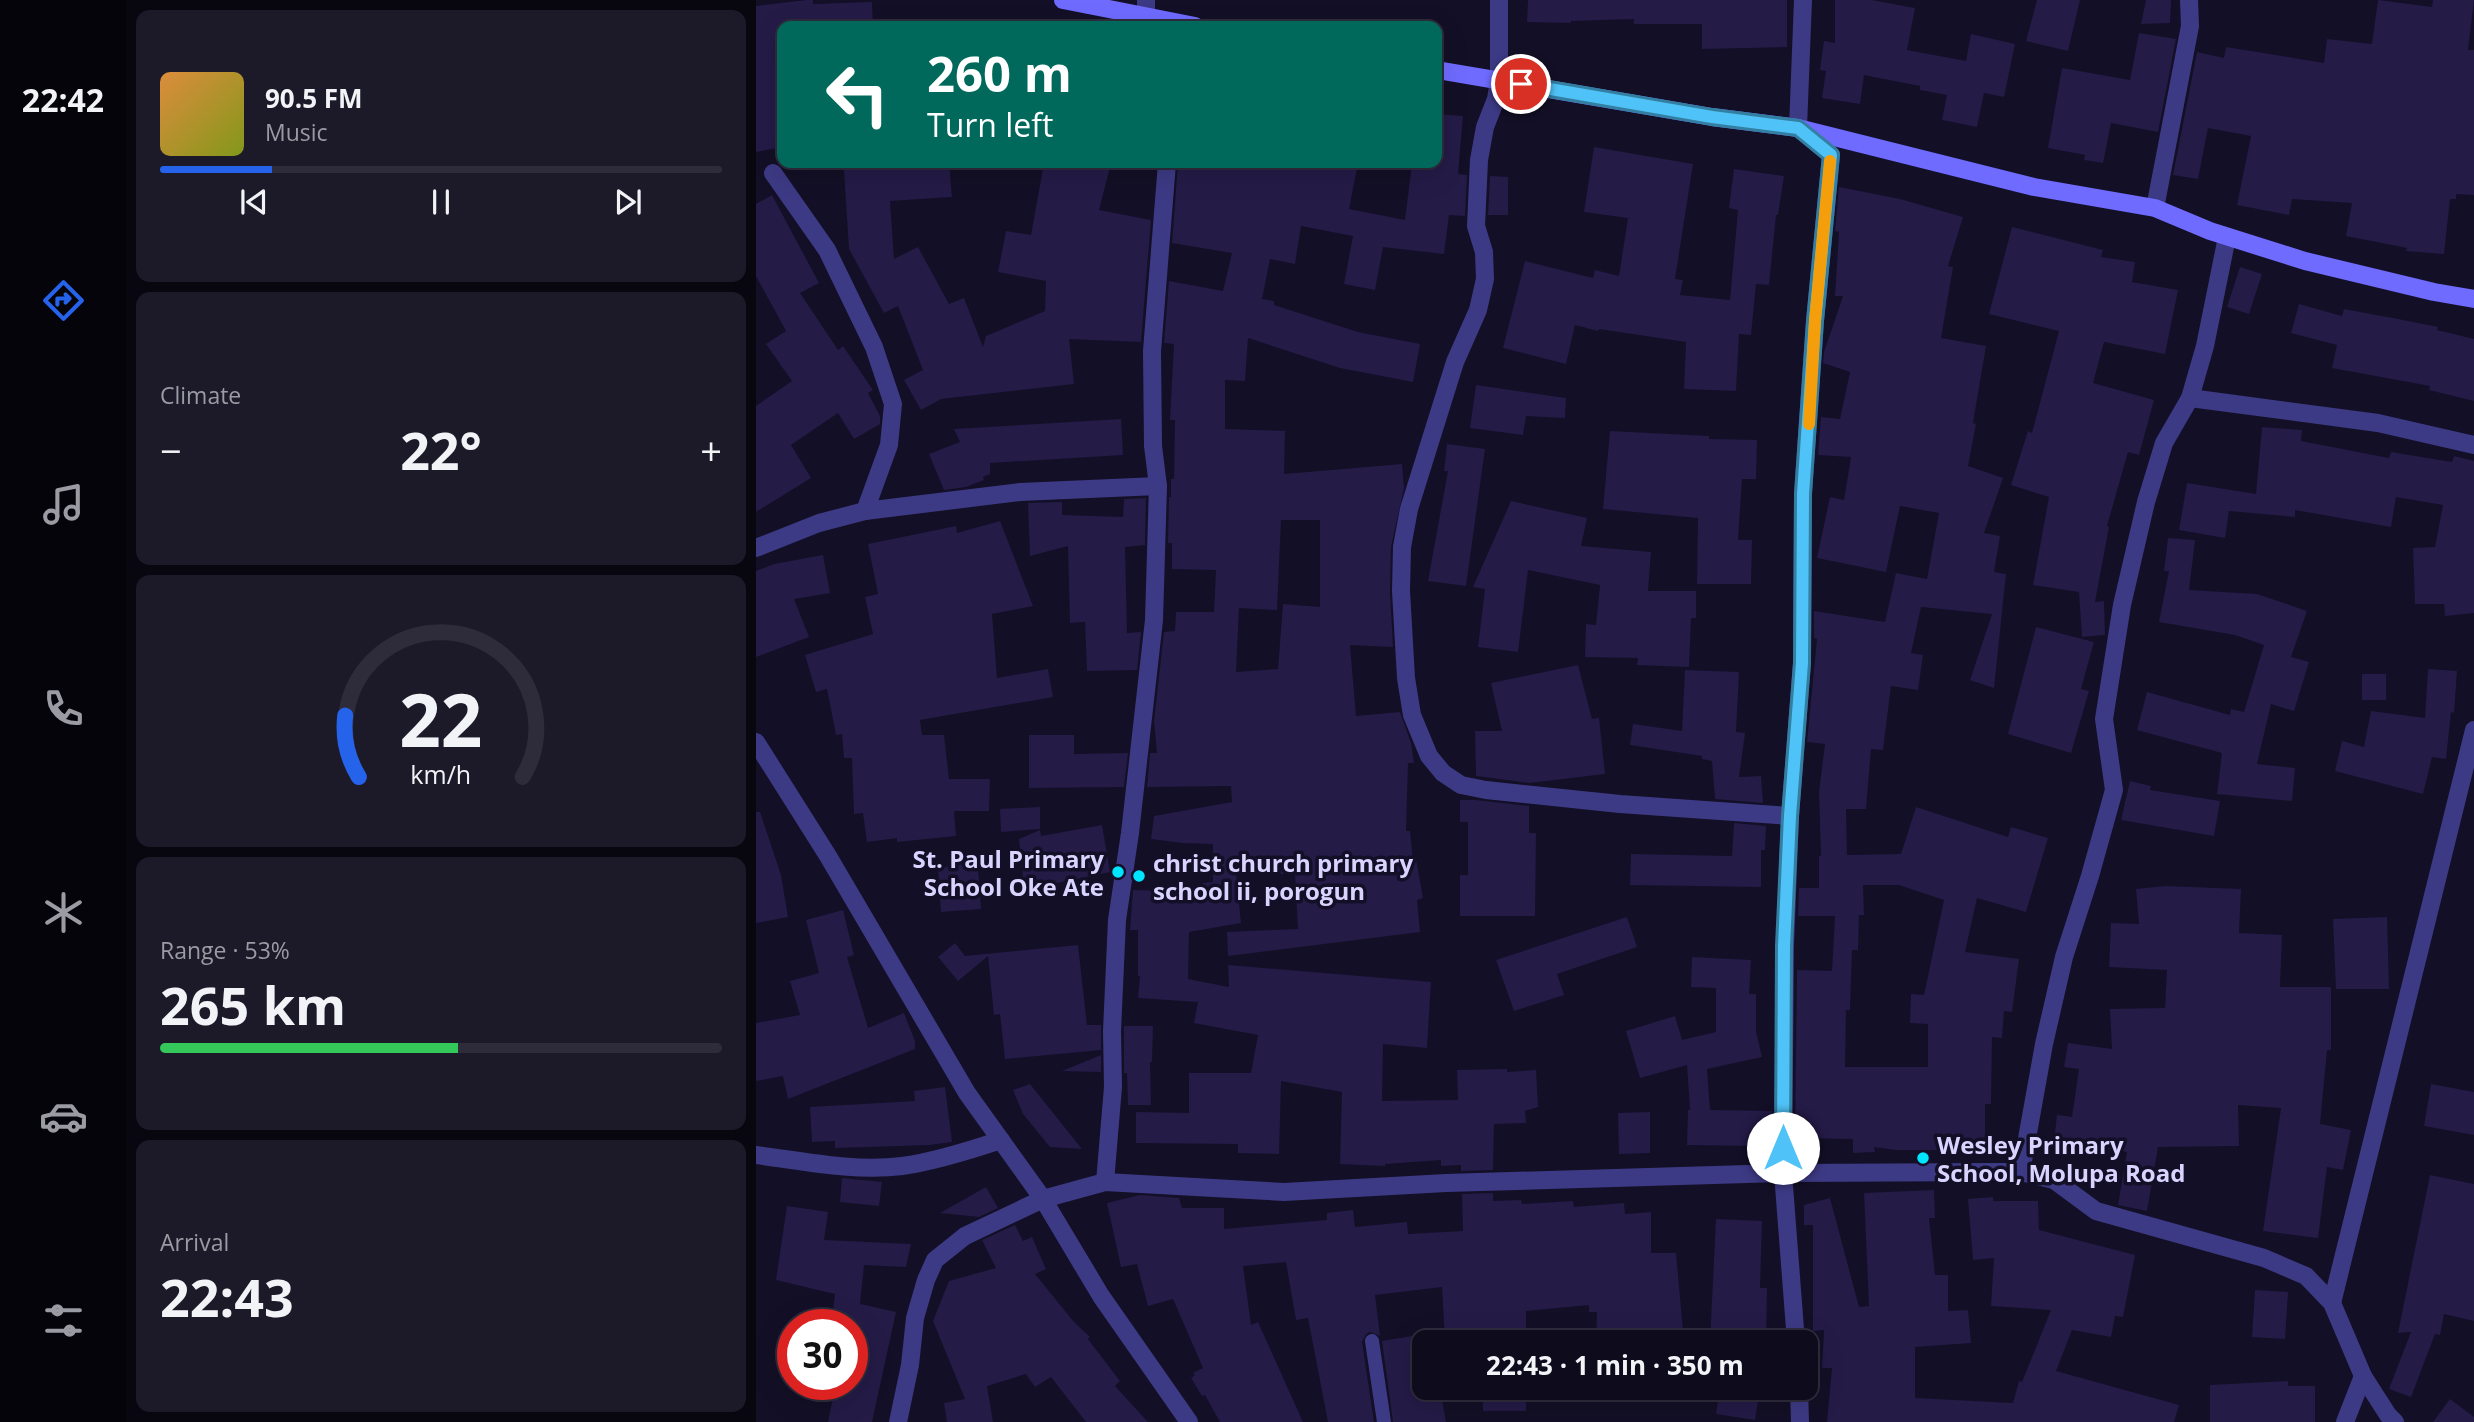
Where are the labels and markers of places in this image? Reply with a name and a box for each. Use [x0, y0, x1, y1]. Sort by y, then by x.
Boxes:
pin [1491, 54, 1551, 114]
place label: St. Paul Primary School Oke Ate [912, 842, 1104, 903]
place label: christ church primary school ii, porogun [1153, 846, 1413, 907]
marker: St. Paul Primary School Oke Ate [1110, 864, 1126, 880]
marker: christ church primary school ii, porogun [1131, 868, 1147, 884]
place label: Wesley Primary School, Molupa Road [1937, 1128, 2185, 1189]
marker: Wesley Primary School, Molupa Road [1915, 1150, 1931, 1166]

